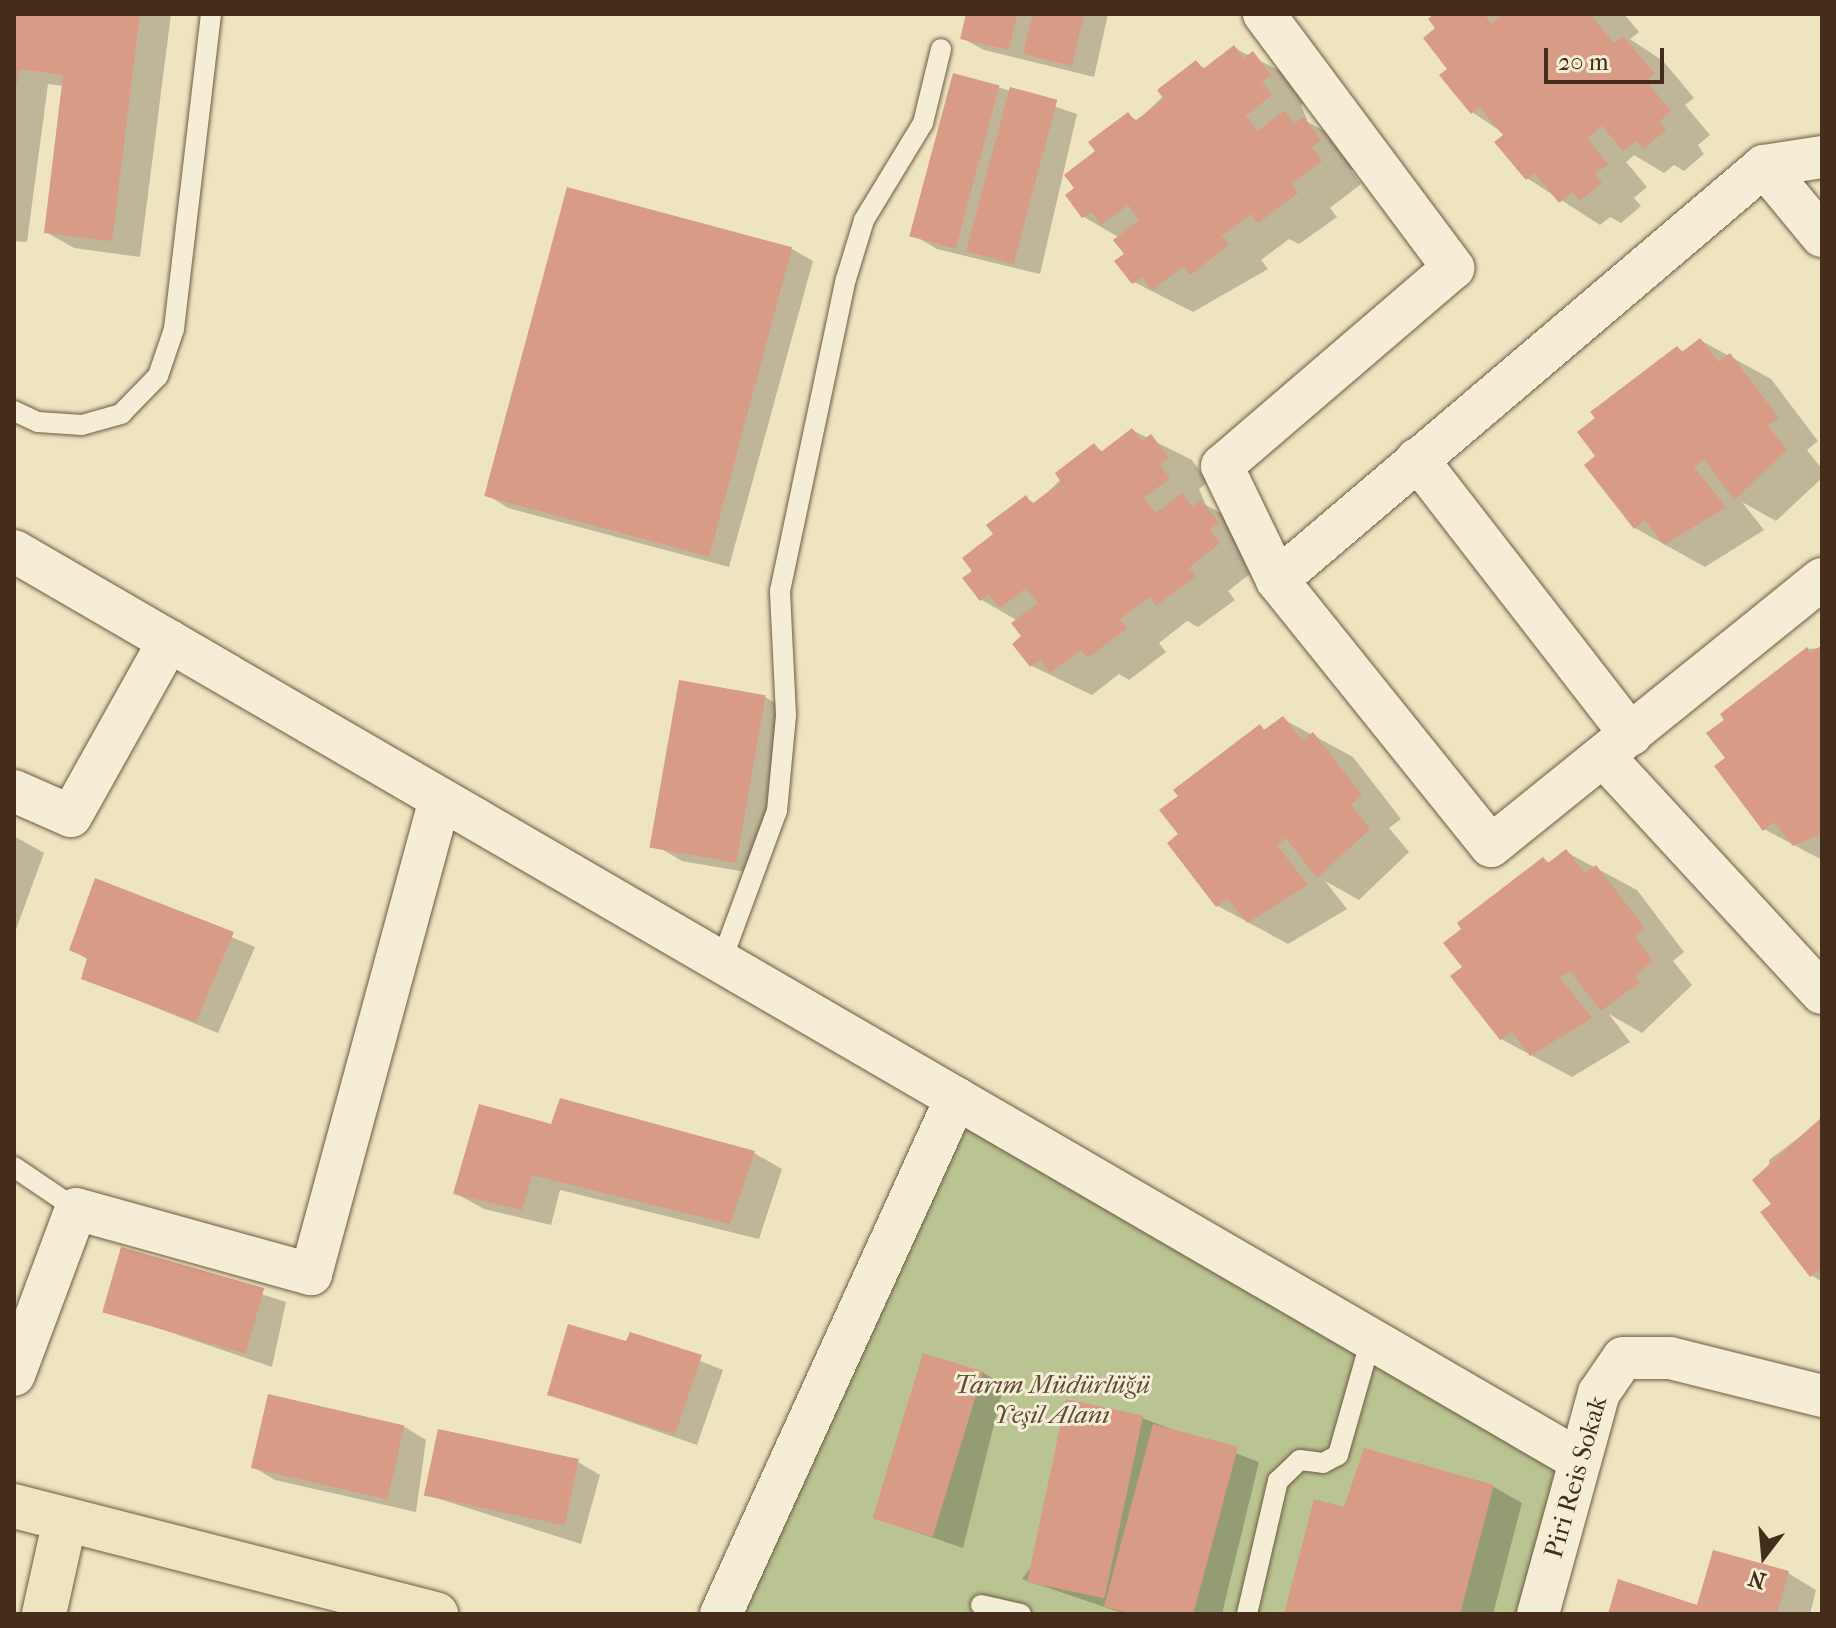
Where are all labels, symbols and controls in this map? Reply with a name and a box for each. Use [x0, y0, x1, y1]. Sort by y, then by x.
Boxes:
scale bar [1548, 32, 1668, 82]
text: 20 m [1558, 48, 1609, 76]
park label: Tarım Müdürlüğü Yeşil Alanı [954, 1369, 1150, 1430]
street label: Piri Reis Sokak [1538, 1392, 1614, 1562]
north arrow [1724, 1516, 1804, 1596]
text: N [1746, 1564, 1769, 1594]

